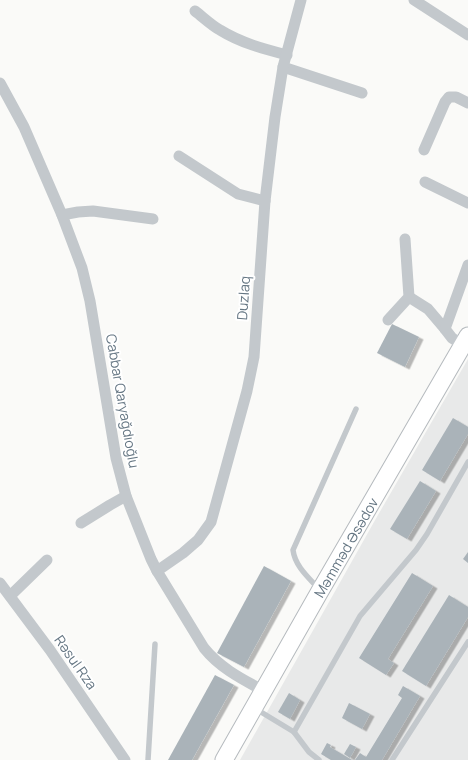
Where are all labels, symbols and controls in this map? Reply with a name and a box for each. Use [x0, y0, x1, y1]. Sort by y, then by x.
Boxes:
street label: Duzlaq [232, 275, 254, 321]
street label: Cabbar Qaryağdıoğlu [102, 333, 144, 469]
street label: Məmməd Əsədov [309, 494, 382, 601]
street label: Rəsul Rza [50, 631, 102, 693]

